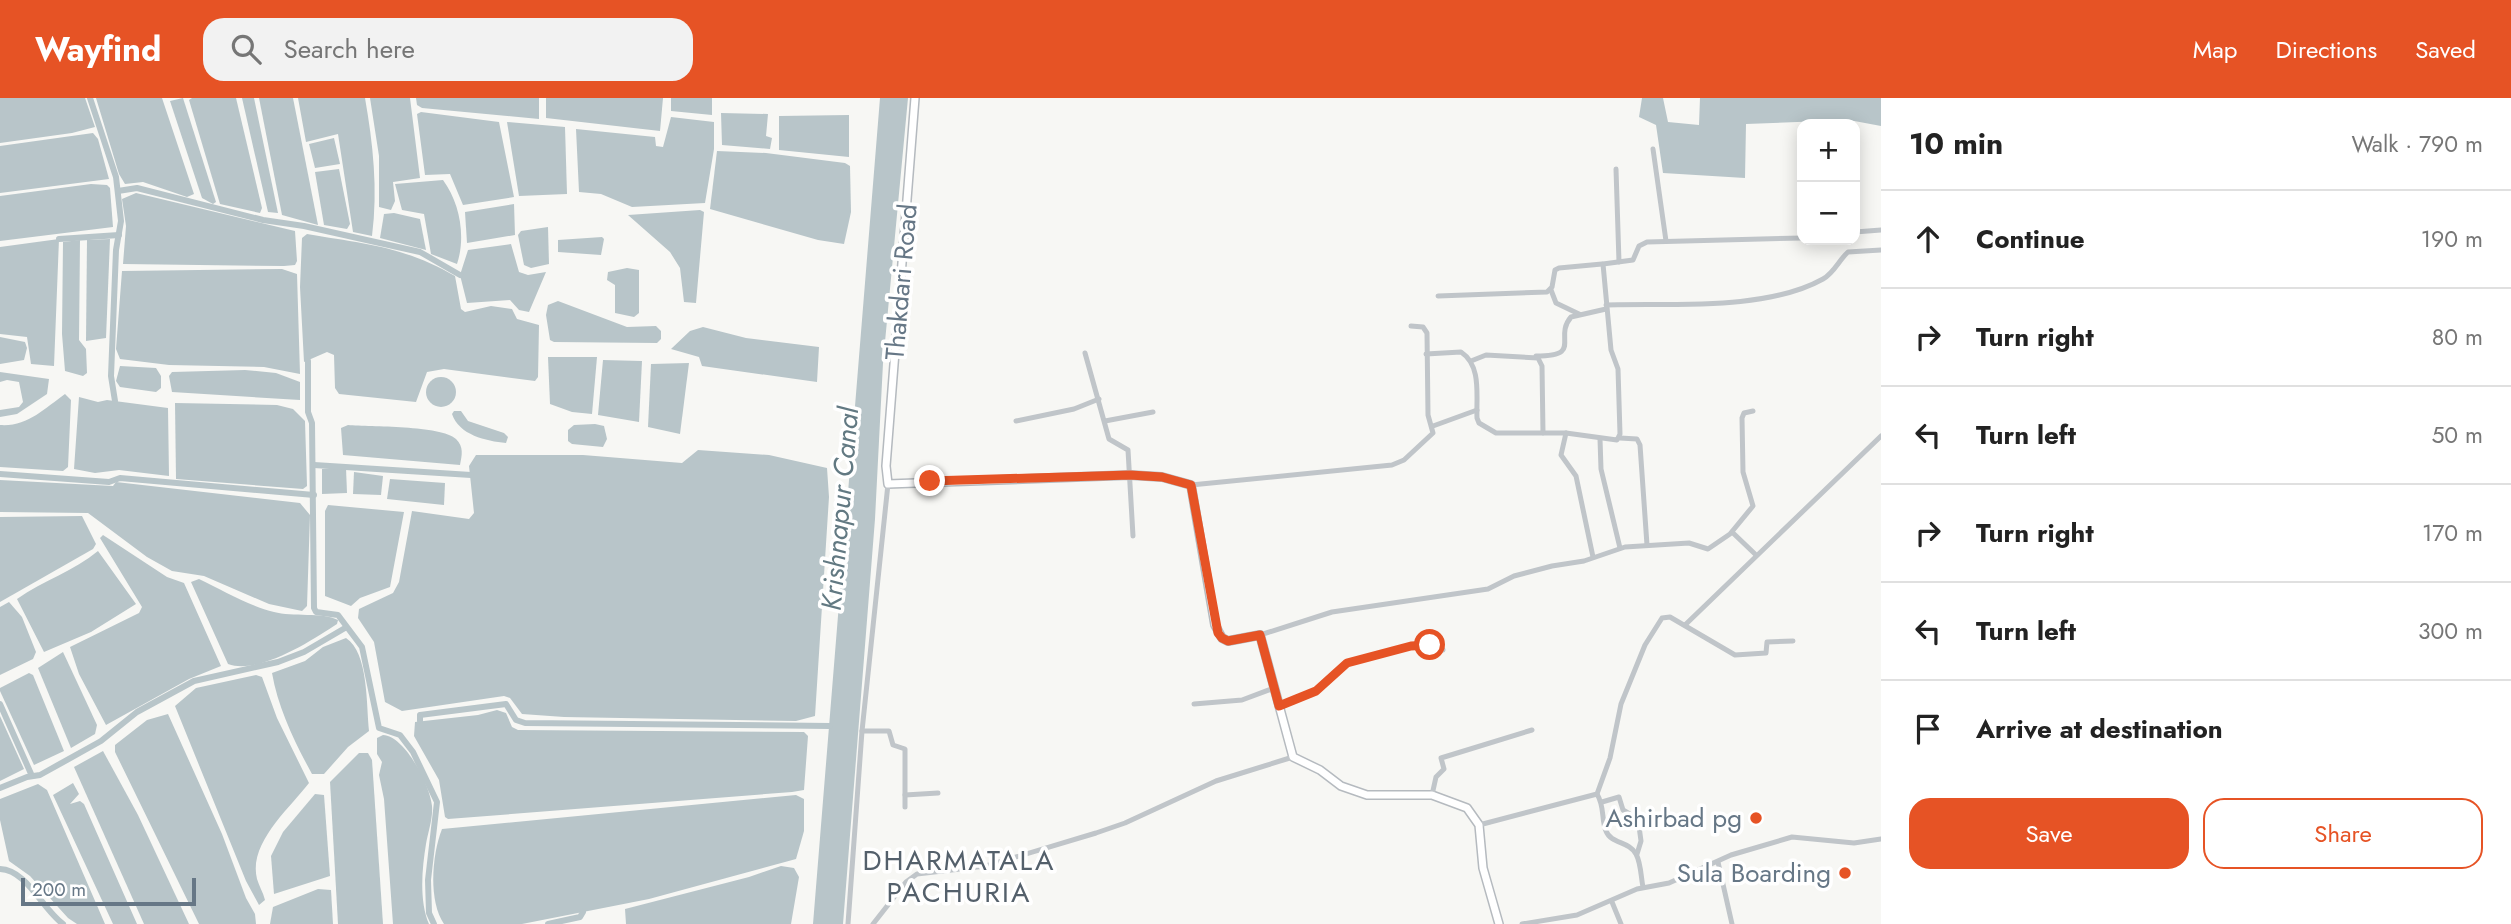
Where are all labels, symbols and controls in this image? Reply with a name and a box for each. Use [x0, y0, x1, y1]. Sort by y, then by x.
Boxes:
search box [203, 18, 693, 81]
text: Wayfind [35, 26, 161, 73]
icon: search [227, 30, 265, 68]
text: Search here [283, 30, 415, 68]
text: Map [2193, 32, 2238, 67]
text: Directions [2276, 32, 2377, 67]
text: Saved [2415, 32, 2476, 67]
map controls [1797, 119, 1860, 245]
button: + [1797, 119, 1860, 182]
text: 10 min [1909, 122, 2003, 165]
text: Walk · 790 m [2351, 127, 2483, 161]
button: − [1797, 182, 1860, 245]
street label: Thakdari Road [875, 202, 927, 362]
icon: ahead [1909, 220, 1947, 258]
text: Continue [1976, 220, 2085, 258]
text: 190 m [2421, 222, 2483, 256]
icon: right [1909, 318, 1947, 356]
text: Turn right [1976, 318, 2094, 356]
text: 80 m [2432, 320, 2483, 354]
water label: Krishnapur Canal [811, 404, 869, 613]
icon: left [1909, 416, 1947, 454]
text: Turn left [1976, 416, 2076, 454]
text: 50 m [2431, 418, 2483, 452]
route end [914, 465, 945, 496]
icon: right [1909, 514, 1947, 552]
text: Turn right [1976, 514, 2094, 552]
text: 170 m [2422, 516, 2483, 550]
icon: left [1909, 612, 1947, 650]
text: Turn left [1976, 612, 2076, 650]
text: 300 m [2418, 614, 2483, 648]
route start [1414, 629, 1445, 660]
icon: arrive [1909, 710, 1947, 748]
text: Arrive at destination [1976, 710, 2223, 748]
button: Save [1909, 798, 2189, 869]
button: Share [2203, 798, 2483, 869]
place label: Ashirbad pg [1605, 799, 1742, 837]
marker: Ashirbad pg [1748, 810, 1764, 826]
district label: DHARMATALA PACHURIA [862, 840, 1056, 913]
place label: Sula Boarding [1677, 854, 1831, 892]
marker: Sula Boarding [1837, 865, 1853, 881]
scale bar [21, 875, 196, 907]
text: 200 m [32, 876, 86, 903]

